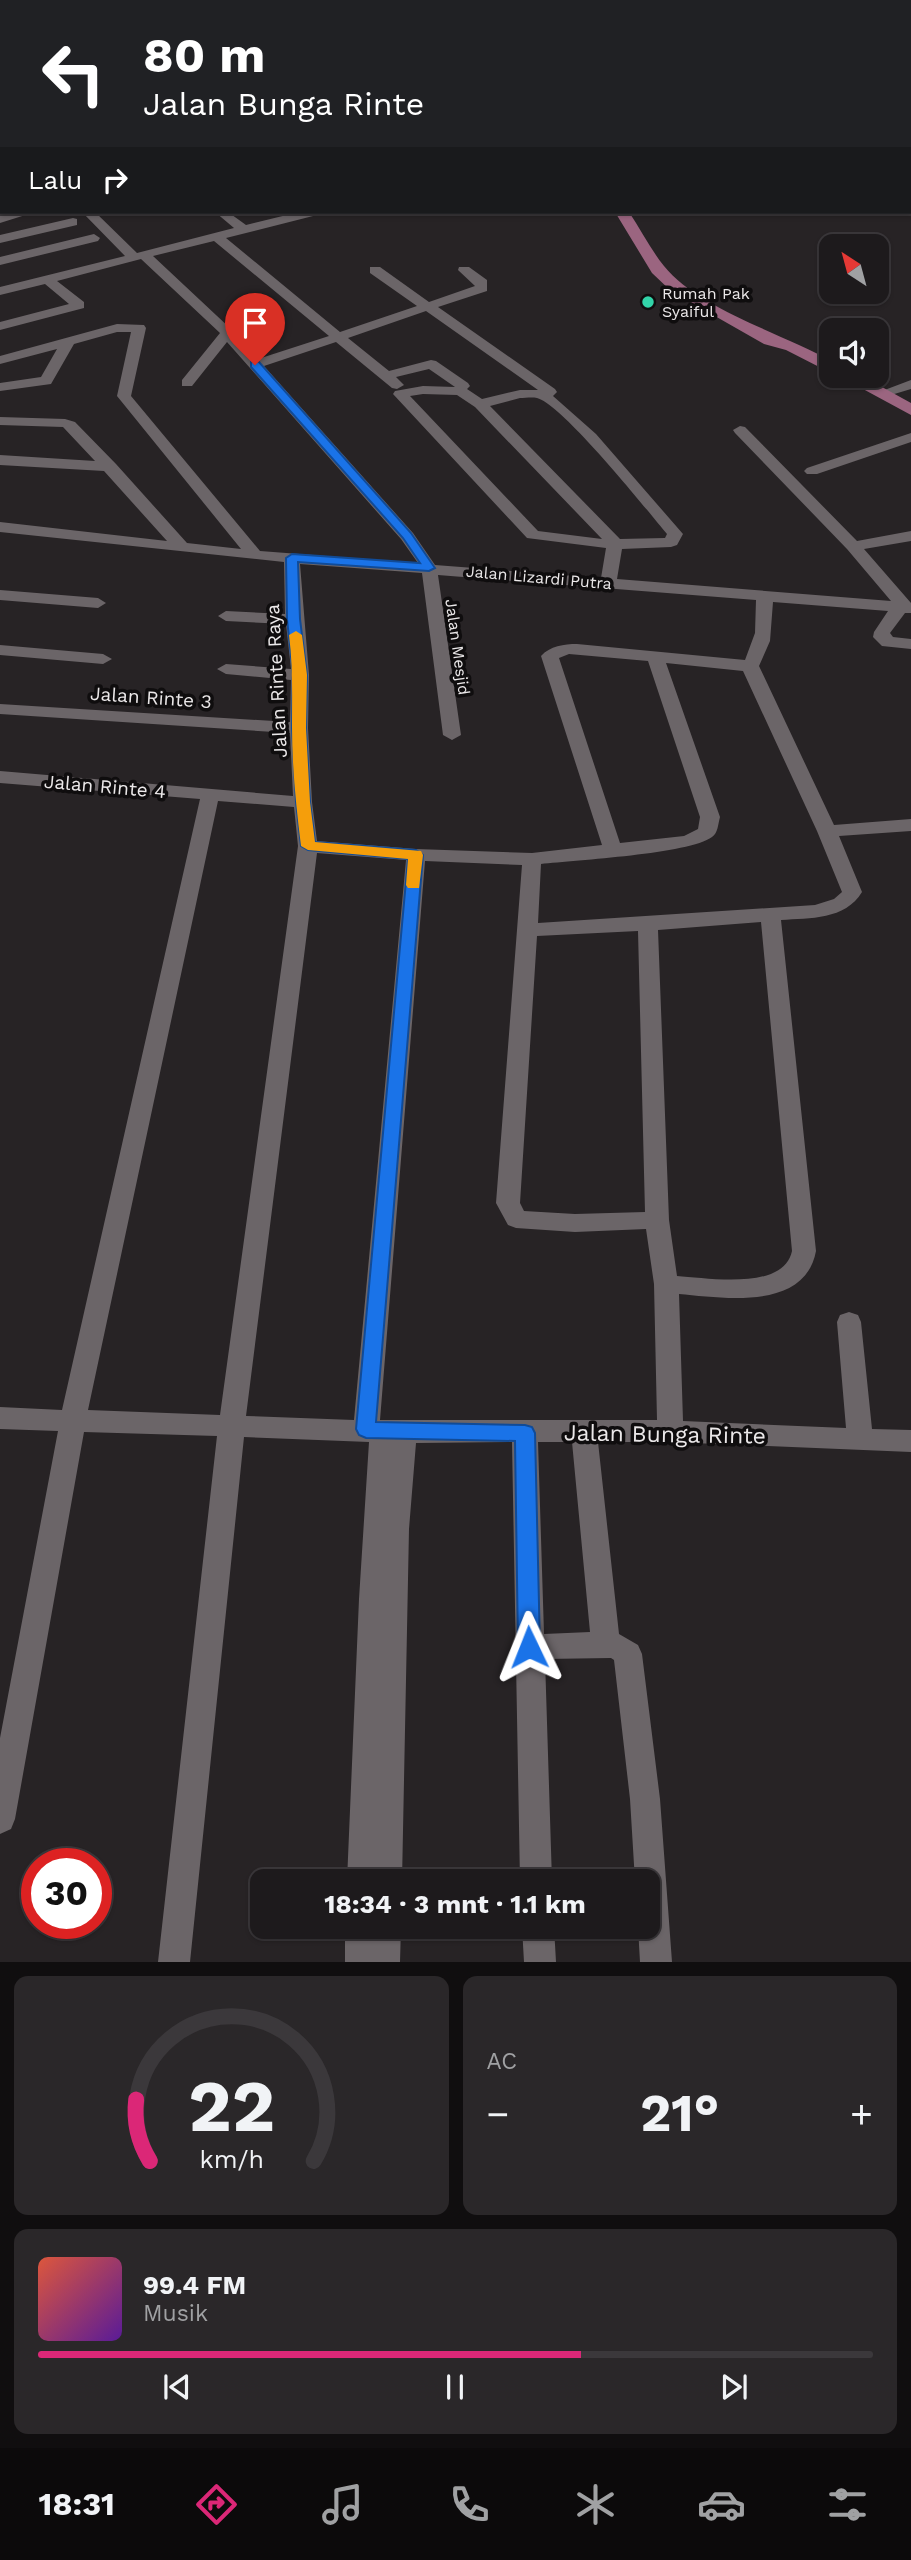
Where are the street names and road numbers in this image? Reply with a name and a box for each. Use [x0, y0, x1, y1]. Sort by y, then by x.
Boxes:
street label: Jalan Lizardi Putra [465, 562, 613, 593]
street label: Jalan Mesjid [441, 598, 474, 696]
street label: Jalan Rinte Raya [261, 603, 292, 758]
street label: Jalan Rinte 3 [89, 682, 212, 713]
street label: Jalan Rinte 4 [43, 770, 167, 803]
street label: Jalan Bunga Rinte [564, 1419, 766, 1450]

